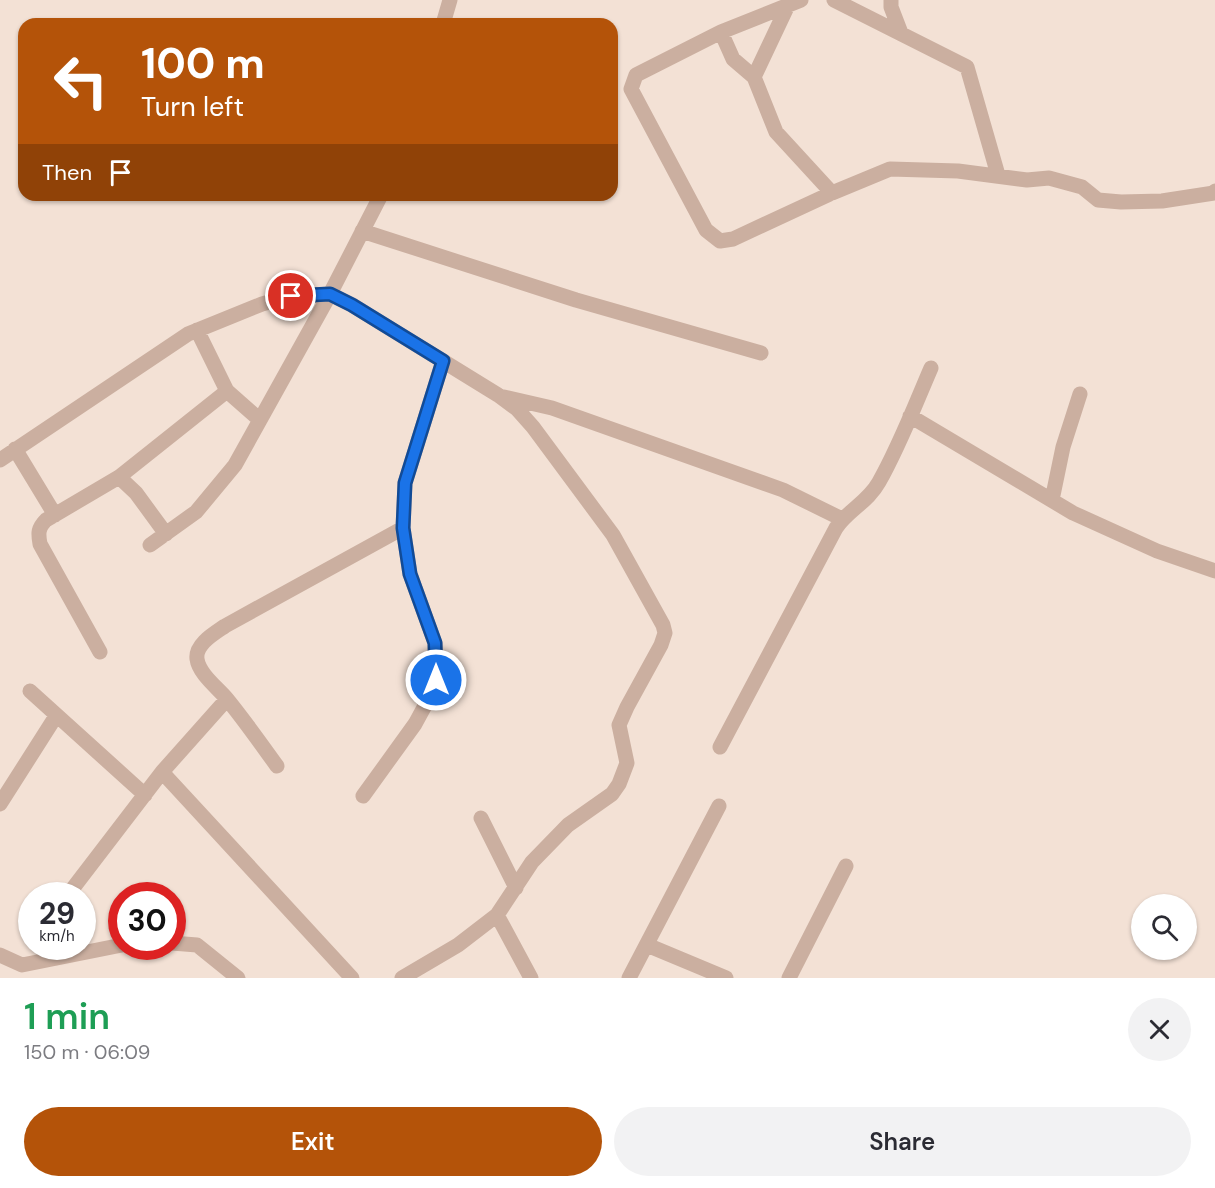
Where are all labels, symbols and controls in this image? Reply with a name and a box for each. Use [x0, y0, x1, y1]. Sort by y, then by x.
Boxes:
text: 100 m [141, 36, 265, 91]
icon: left [42, 42, 120, 120]
text: Turn left [141, 89, 244, 124]
icon: arrive [104, 156, 137, 189]
text: Then [42, 158, 92, 187]
pin [265, 270, 316, 321]
icon: arrive [274, 279, 307, 312]
position arrow [404, 648, 468, 712]
speed limit sign: 30 [108, 882, 186, 960]
text: 29 [39, 894, 75, 933]
map controls [1131, 894, 1197, 960]
button: search [1131, 894, 1197, 960]
text: km/h [39, 926, 75, 946]
text: 1 min [24, 993, 110, 1040]
button: close [1128, 998, 1191, 1061]
text: 150 m · 06:09 [24, 1039, 150, 1065]
button: Exit [24, 1107, 602, 1176]
button: Share [614, 1107, 1191, 1176]

